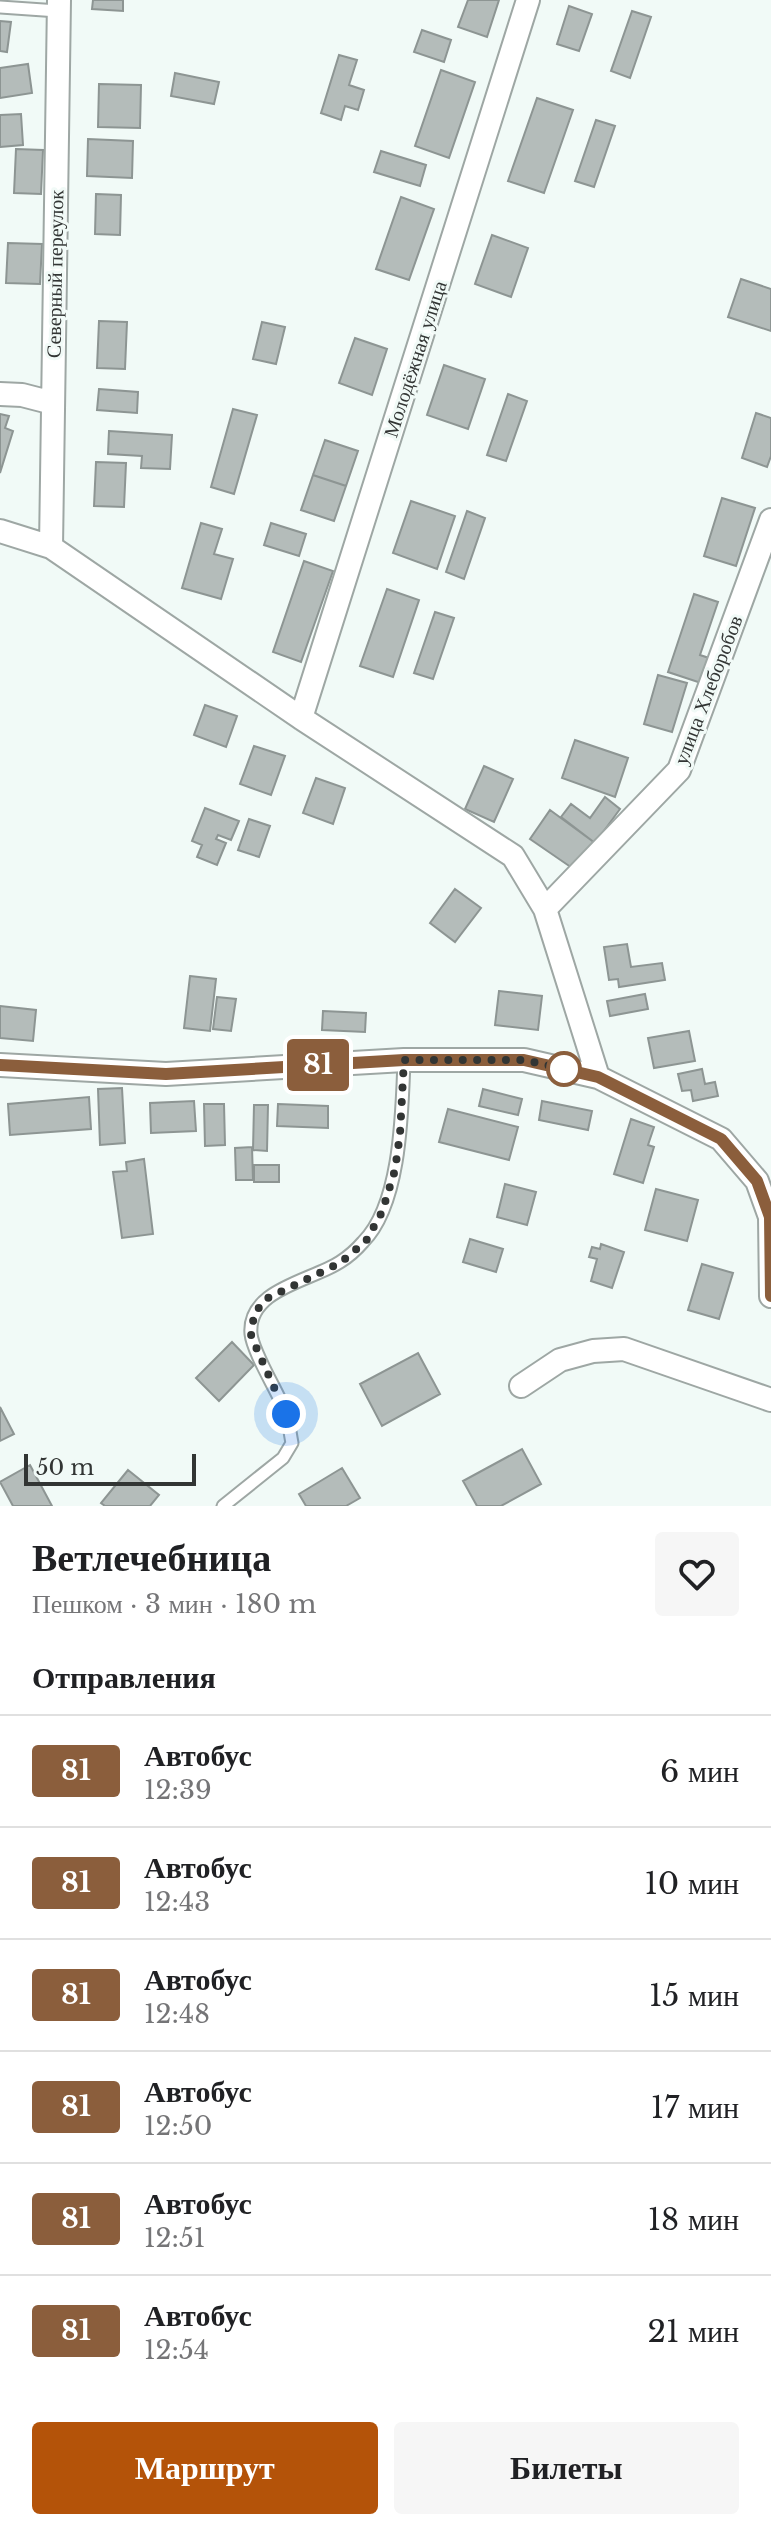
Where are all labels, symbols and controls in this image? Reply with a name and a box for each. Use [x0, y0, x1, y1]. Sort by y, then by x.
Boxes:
street label: Северный переулок [42, 190, 68, 358]
street label: Молодёжная улица [378, 278, 452, 440]
street label: улица Хлеборобов [668, 612, 748, 768]
line badge: 81 [282, 1039, 354, 1091]
text: 81 [303, 1047, 333, 1082]
unlabelled marker [547, 1052, 581, 1086]
your location [266, 1394, 306, 1434]
scale bar [24, 1450, 196, 1486]
text: 50 m [36, 1454, 94, 1481]
button: heart [655, 1532, 739, 1616]
text: Ветлечебница [32, 1534, 271, 1581]
text: Пешком · 3 мин · 180 m [32, 1588, 316, 1620]
text: Отправления [32, 1659, 216, 1696]
text: Автобус [144, 1737, 252, 1774]
text: 81 [61, 1753, 91, 1788]
text: 6 мин [660, 1753, 739, 1790]
text: 12:39 [144, 1774, 212, 1806]
text: Автобус [144, 1849, 252, 1886]
text: 81 [61, 1865, 91, 1900]
text: 10 мин [644, 1865, 739, 1902]
text: 12:43 [144, 1886, 210, 1918]
text: Автобус [144, 1961, 252, 1998]
text: 81 [61, 1977, 91, 2012]
text: 15 мин [649, 1977, 739, 2014]
text: 12:48 [144, 1998, 210, 2030]
text: Автобус [144, 2073, 252, 2110]
text: 81 [61, 2089, 91, 2124]
text: 17 мин [651, 2089, 739, 2126]
text: 12:50 [144, 2110, 212, 2142]
text: Автобус [144, 2185, 252, 2222]
text: 81 [61, 2201, 91, 2236]
text: 18 мин [648, 2201, 739, 2238]
text: 12:51 [144, 2222, 205, 2254]
text: Автобус [144, 2297, 252, 2334]
text: 81 [61, 2313, 91, 2348]
text: 21 мин [647, 2313, 739, 2350]
text: 12:54 [144, 2334, 209, 2366]
button: Маршрут [32, 2422, 378, 2514]
button: Билеты [394, 2422, 739, 2514]

